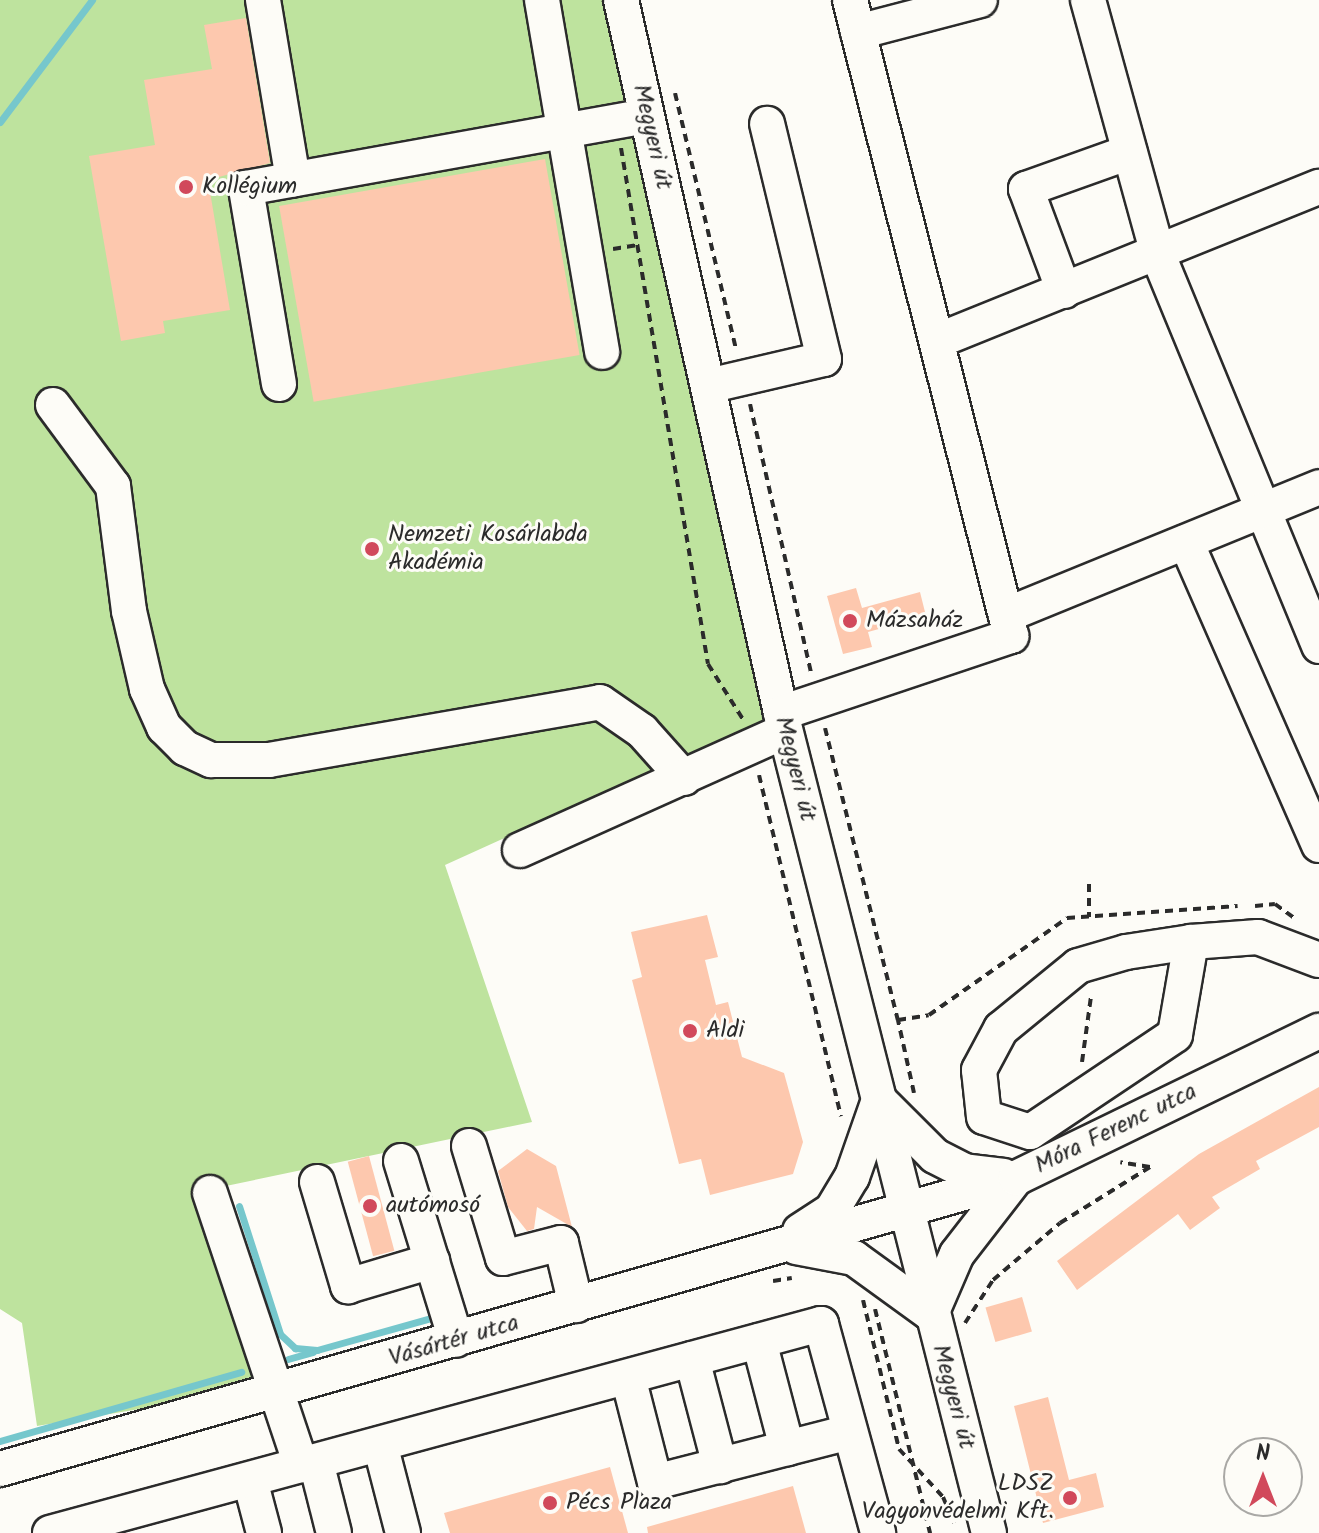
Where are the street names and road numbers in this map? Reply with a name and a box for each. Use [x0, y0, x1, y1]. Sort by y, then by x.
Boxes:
street label: Megyeri út [626, 82, 678, 192]
street label: Megyeri út [768, 713, 822, 825]
street label: Móra Ferenc utca [1030, 1077, 1202, 1181]
street label: Vásártér utca [386, 1309, 522, 1373]
street label: Megyeri út [925, 1341, 981, 1453]

